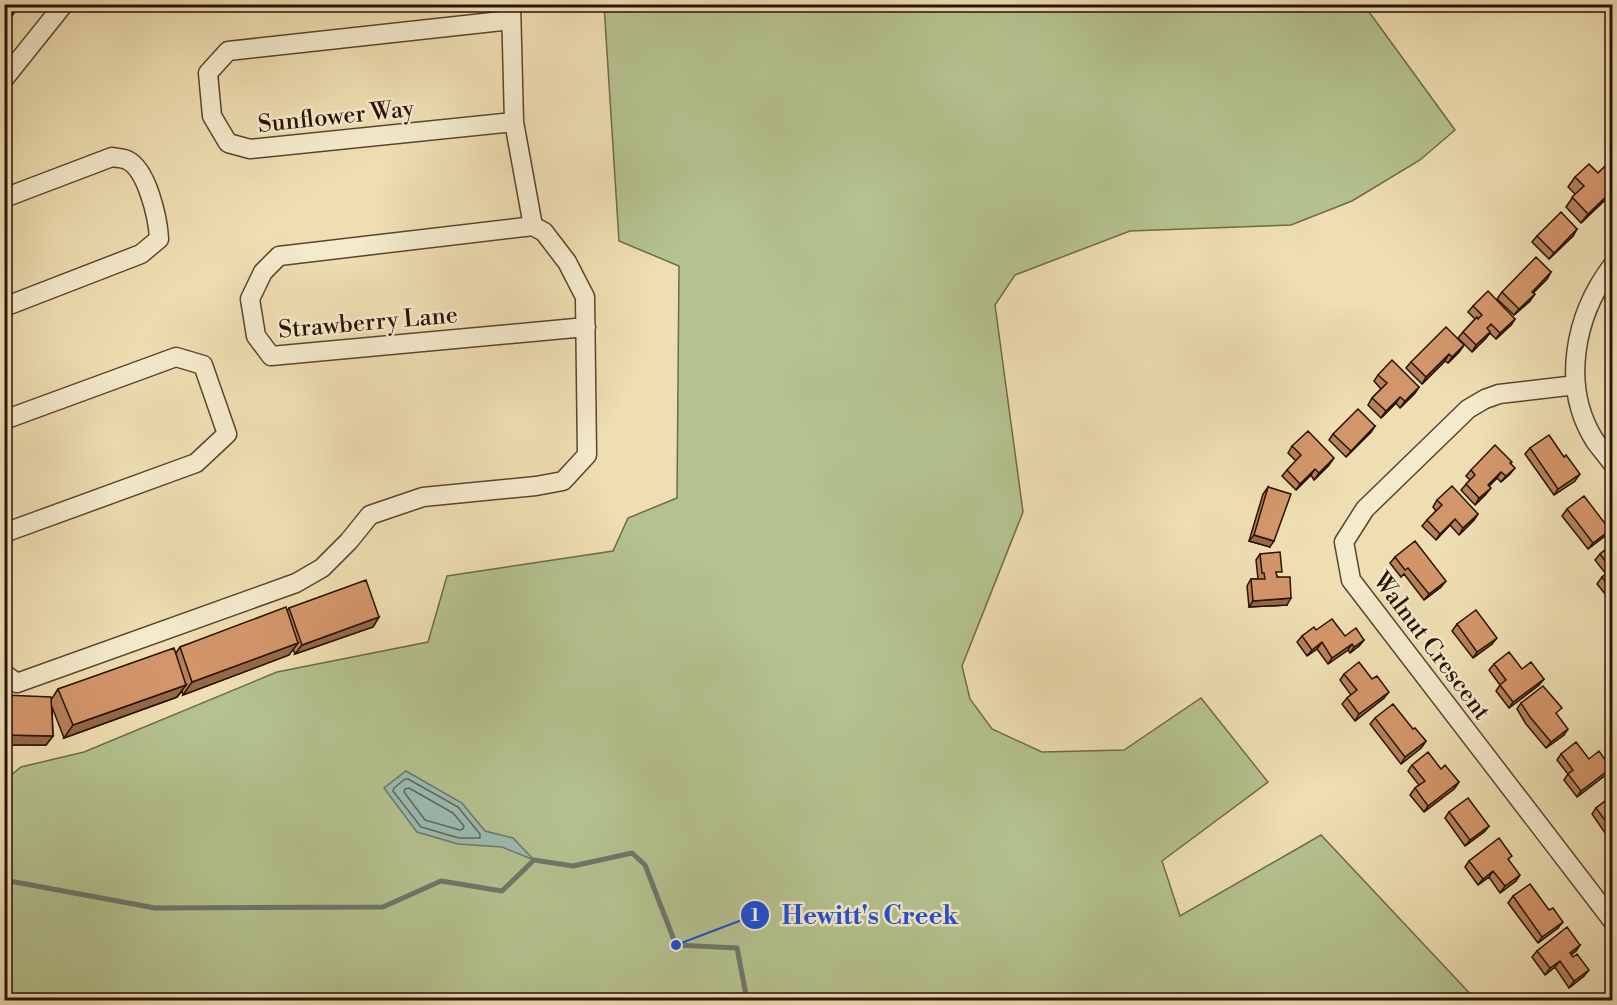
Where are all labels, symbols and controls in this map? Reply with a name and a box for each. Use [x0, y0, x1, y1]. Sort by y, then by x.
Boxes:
street label: Sunflower Way [256, 94, 416, 140]
street label: Strawberry Lane [277, 300, 459, 346]
street label: Walnut Crescent [1365, 566, 1497, 727]
callout: Hewitt's Creek [740, 893, 971, 937]
text: Hewitt's Creek [781, 900, 960, 932]
text: 1 [751, 904, 760, 927]

